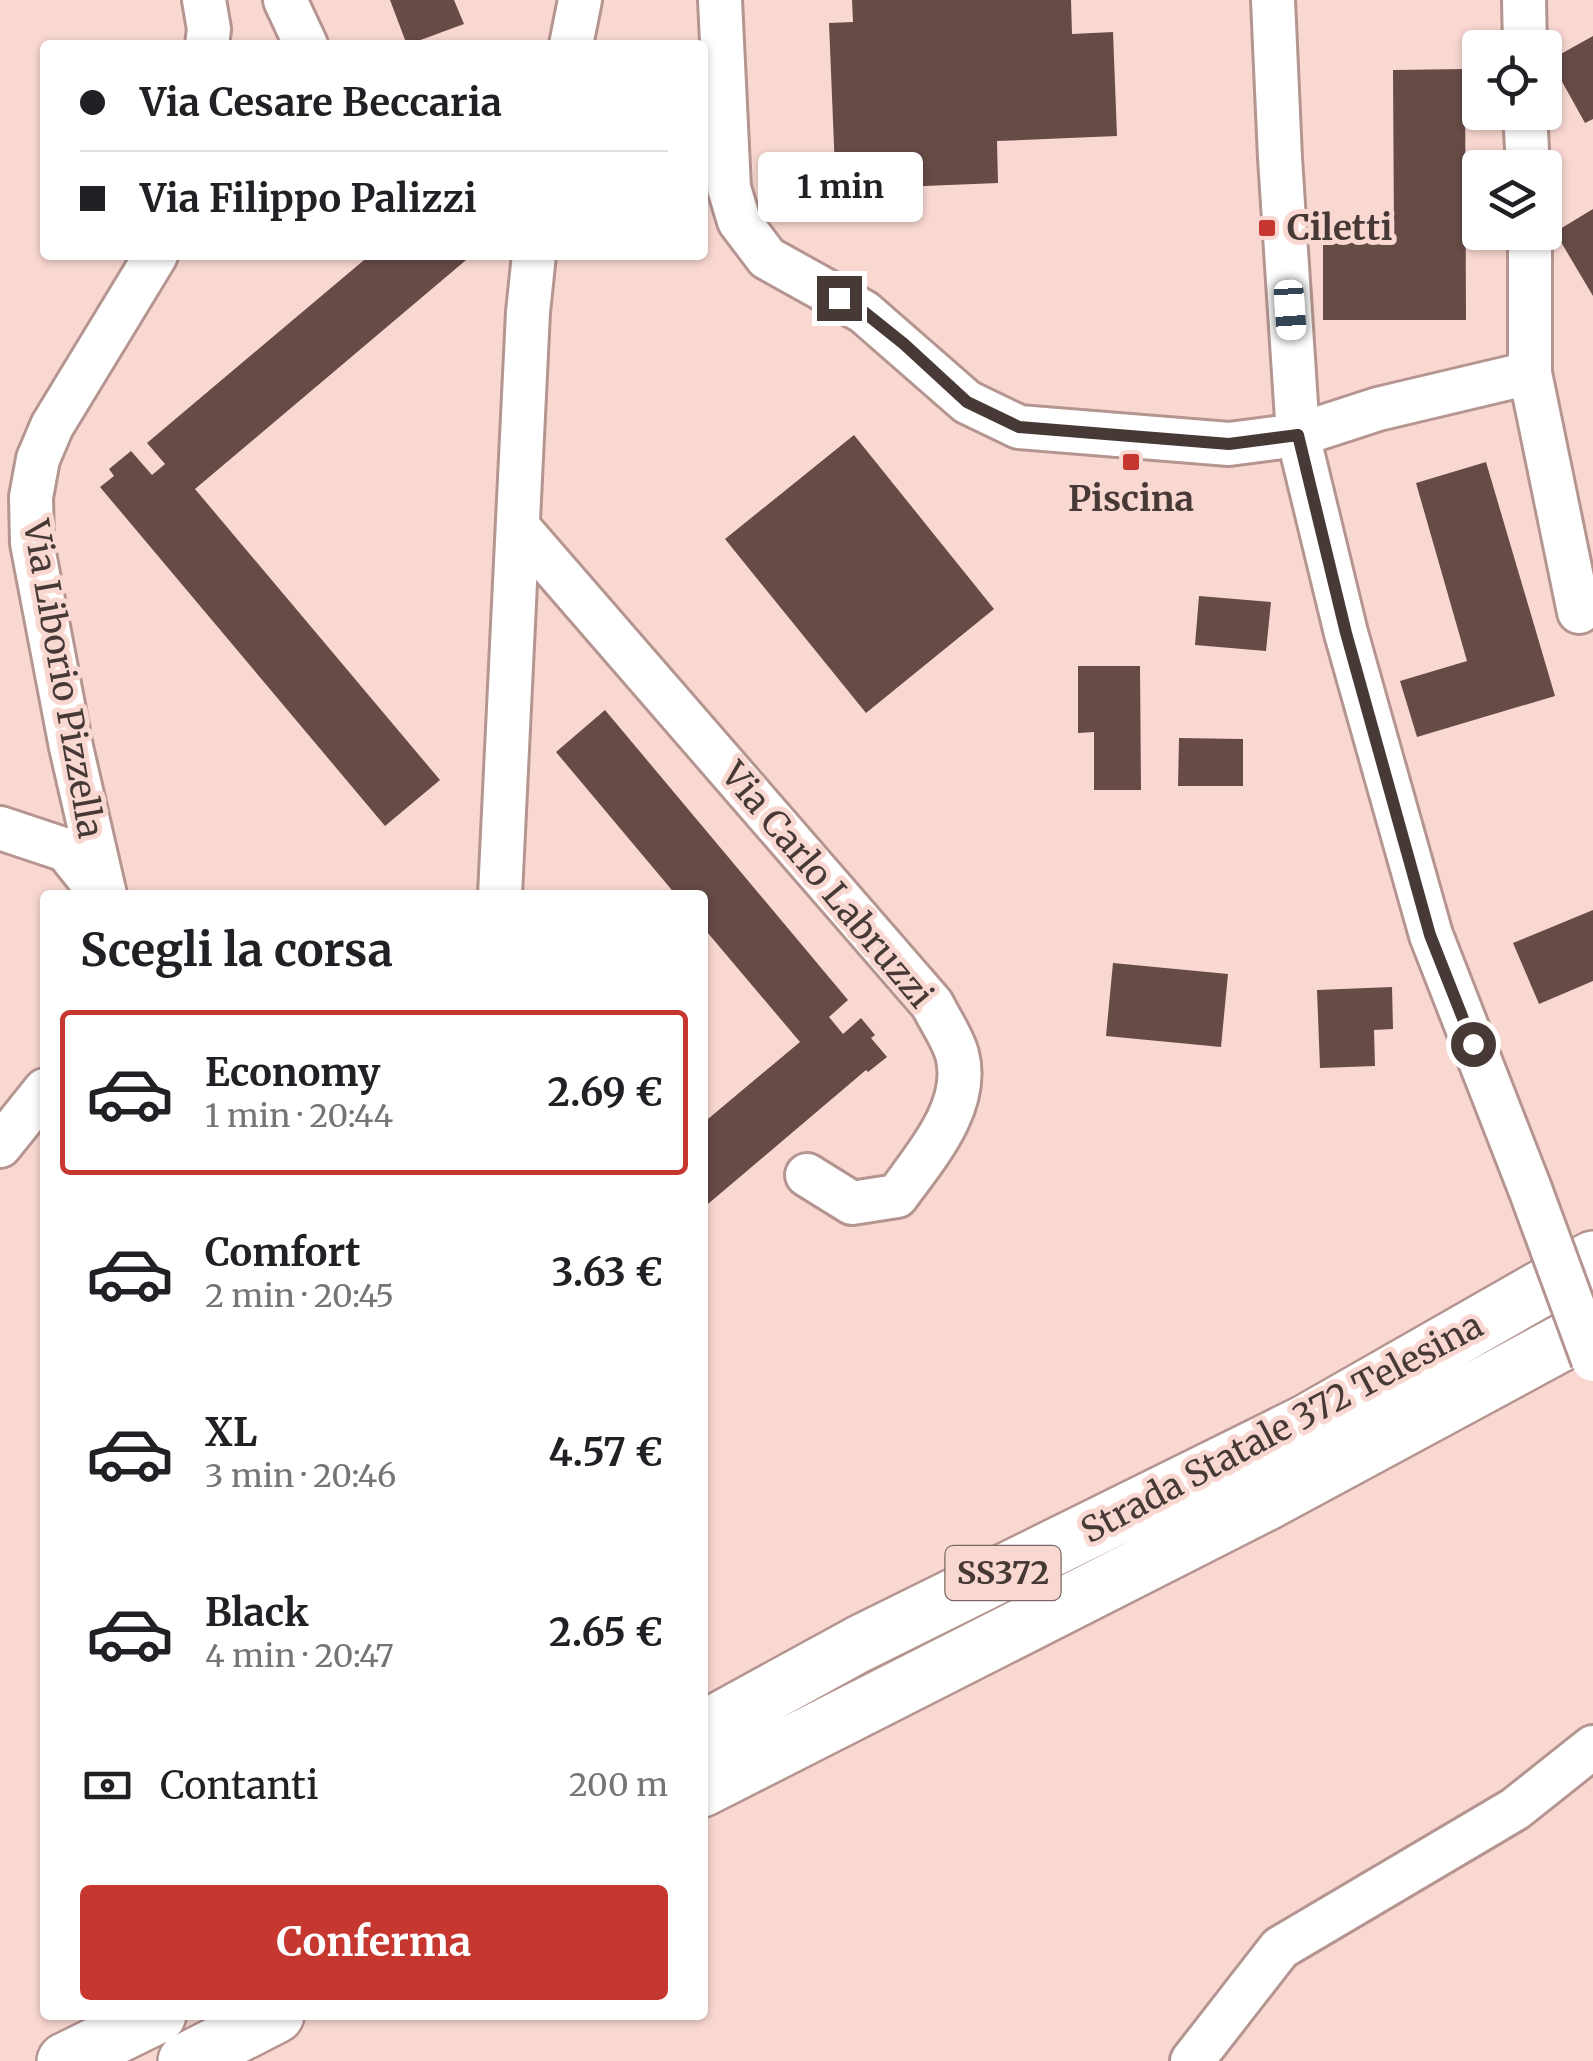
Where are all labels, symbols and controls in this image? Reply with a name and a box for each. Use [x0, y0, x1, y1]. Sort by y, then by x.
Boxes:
map controls [1462, 30, 1562, 250]
button: locate [1462, 30, 1562, 130]
text: Via Cesare Beccaria [140, 79, 502, 126]
button: layers [1462, 150, 1562, 250]
callout: 1 min [756, 153, 922, 223]
text: 1 min [797, 167, 884, 207]
text: Via Filippo Palizzi [140, 175, 477, 222]
place label: Ciletti [1287, 206, 1392, 250]
marker: Ciletti [1256, 217, 1278, 239]
route end [817, 276, 862, 321]
car [1273, 279, 1307, 341]
marker: Piscina [1120, 451, 1142, 473]
place label: Piscina [1068, 477, 1194, 521]
street label: Via Liborio Pizzella [13, 516, 113, 841]
street label: Via Carlo Labruzzi [711, 752, 943, 1017]
text: Scegli la corsa [80, 922, 393, 978]
route start [1451, 1022, 1496, 1067]
icon: car [85, 1048, 175, 1138]
text: Economy [205, 1049, 380, 1096]
text: 2.69 € [547, 1069, 663, 1116]
text: 1 min · 20:44 [205, 1096, 393, 1136]
icon: car [85, 1228, 175, 1318]
text: Comfort [205, 1229, 361, 1276]
text: 3.63 € [552, 1249, 663, 1296]
text: 2 min · 20:45 [205, 1276, 394, 1316]
street label: Strada Statale 372 Telesina [1074, 1303, 1490, 1553]
icon: car [85, 1408, 175, 1498]
text: XL [205, 1409, 257, 1456]
text: 4.57 € [548, 1429, 663, 1476]
text: 3 min · 20:46 [205, 1456, 396, 1496]
road number: SS372 [946, 1546, 1060, 1600]
icon: car [85, 1588, 175, 1678]
text: Black [205, 1589, 309, 1636]
text: 2.65 € [549, 1609, 663, 1656]
text: 4 min · 20:47 [205, 1636, 394, 1676]
icon: cash [80, 1758, 135, 1813]
text: Contanti [160, 1762, 319, 1809]
text: 200 m [569, 1765, 668, 1805]
button: Conferma [80, 1885, 668, 2000]

